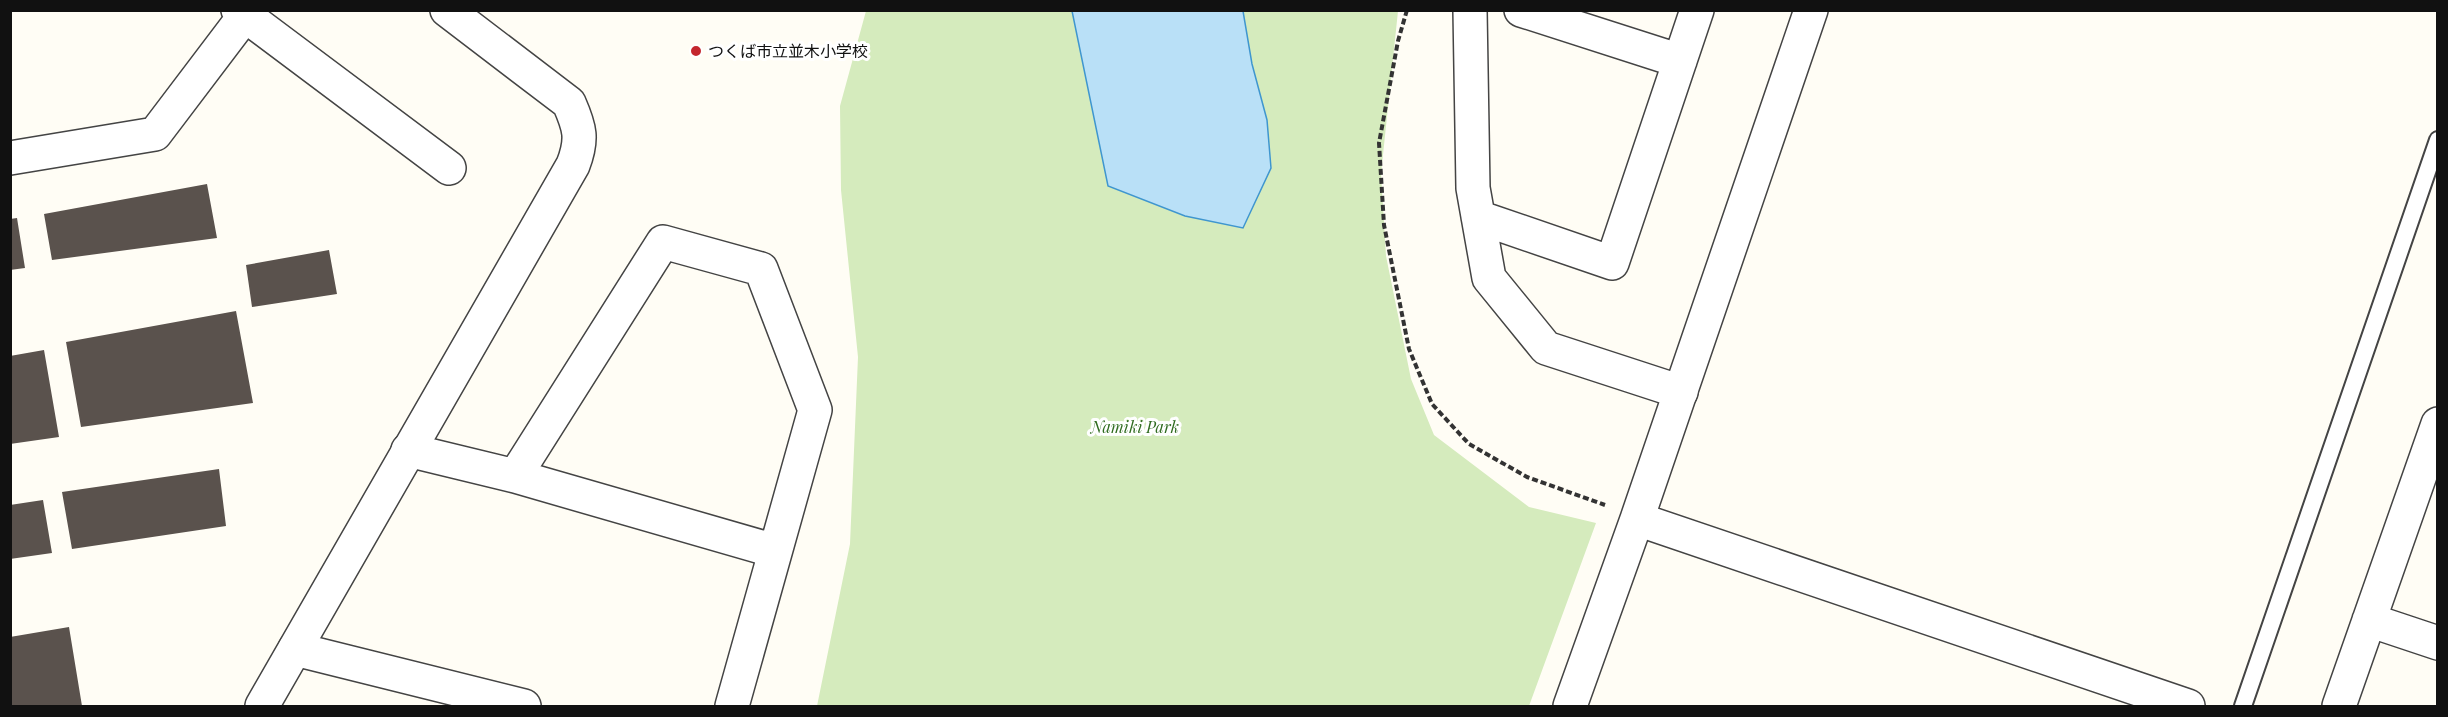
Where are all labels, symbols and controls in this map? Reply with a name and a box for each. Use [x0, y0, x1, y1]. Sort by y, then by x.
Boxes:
place label: つくば市立並木小学校 [708, 40, 868, 61]
marker: つくば市立並木小学校 [689, 44, 703, 58]
park label: Namiki Park [1089, 416, 1179, 437]

